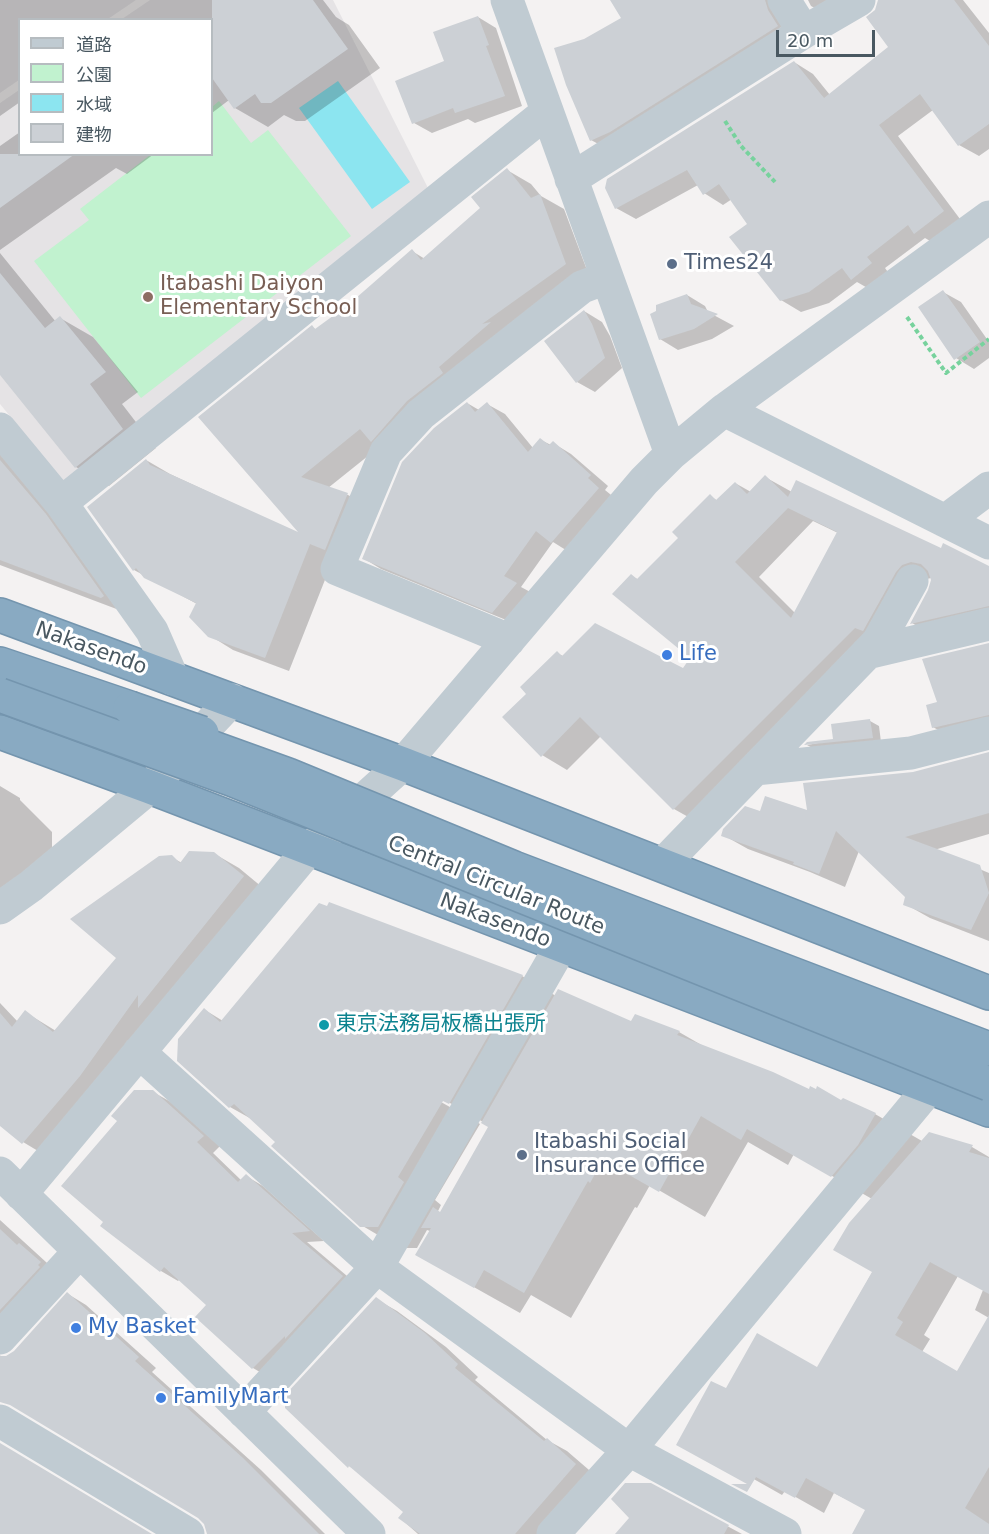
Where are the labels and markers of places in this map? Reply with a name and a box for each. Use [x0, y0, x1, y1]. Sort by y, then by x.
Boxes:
place label: Times24 [684, 251, 773, 277]
marker: Times24 [665, 257, 679, 271]
place label: Itabashi Daiyon Elementary School [160, 272, 357, 322]
marker: Itabashi Daiyon Elementary School [141, 290, 155, 304]
place label: Life [679, 642, 717, 668]
marker: Life [660, 648, 674, 662]
place label: 東京法務局板橋出張所 [336, 1012, 546, 1038]
marker: 東京法務局板橋出張所 [317, 1018, 331, 1032]
place label: Itabashi Social Insurance Office [534, 1130, 705, 1180]
marker: Itabashi Social Insurance Office [515, 1148, 529, 1162]
place label: My Basket [88, 1315, 196, 1341]
marker: My Basket [69, 1321, 83, 1335]
place label: FamilyMart [173, 1385, 288, 1411]
marker: FamilyMart [154, 1391, 168, 1405]

